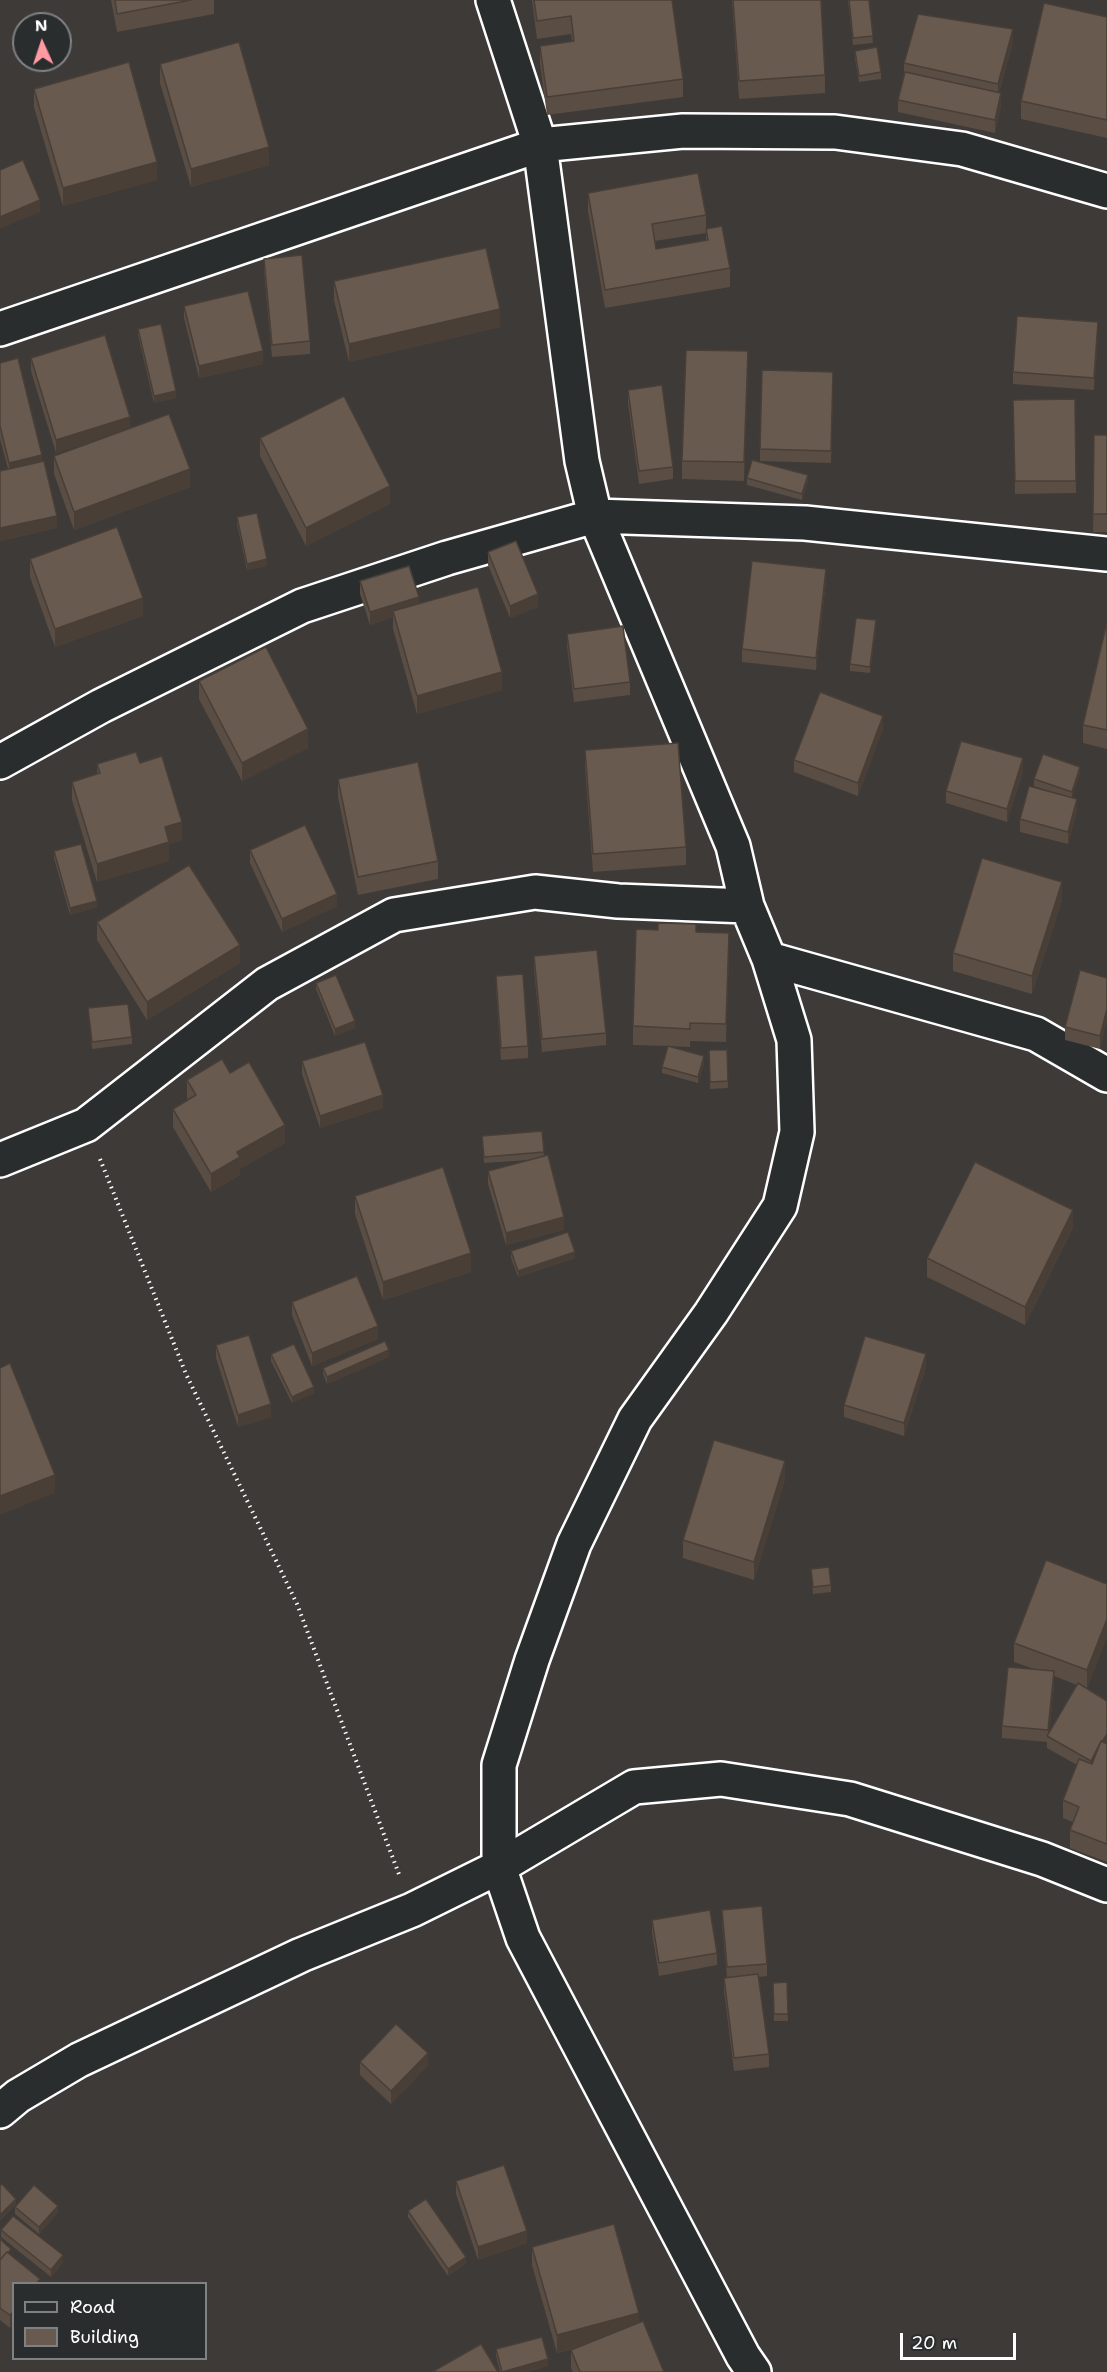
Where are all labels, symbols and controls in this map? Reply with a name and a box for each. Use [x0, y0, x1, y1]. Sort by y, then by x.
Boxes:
north arrow [12, 12, 72, 72]
text: N [34, 15, 48, 36]
legend [12, 2282, 207, 2360]
text: Road [70, 2295, 115, 2319]
scale bar [903, 2321, 1018, 2359]
text: Building [70, 2325, 139, 2349]
text: 20 m [911, 2331, 957, 2355]

